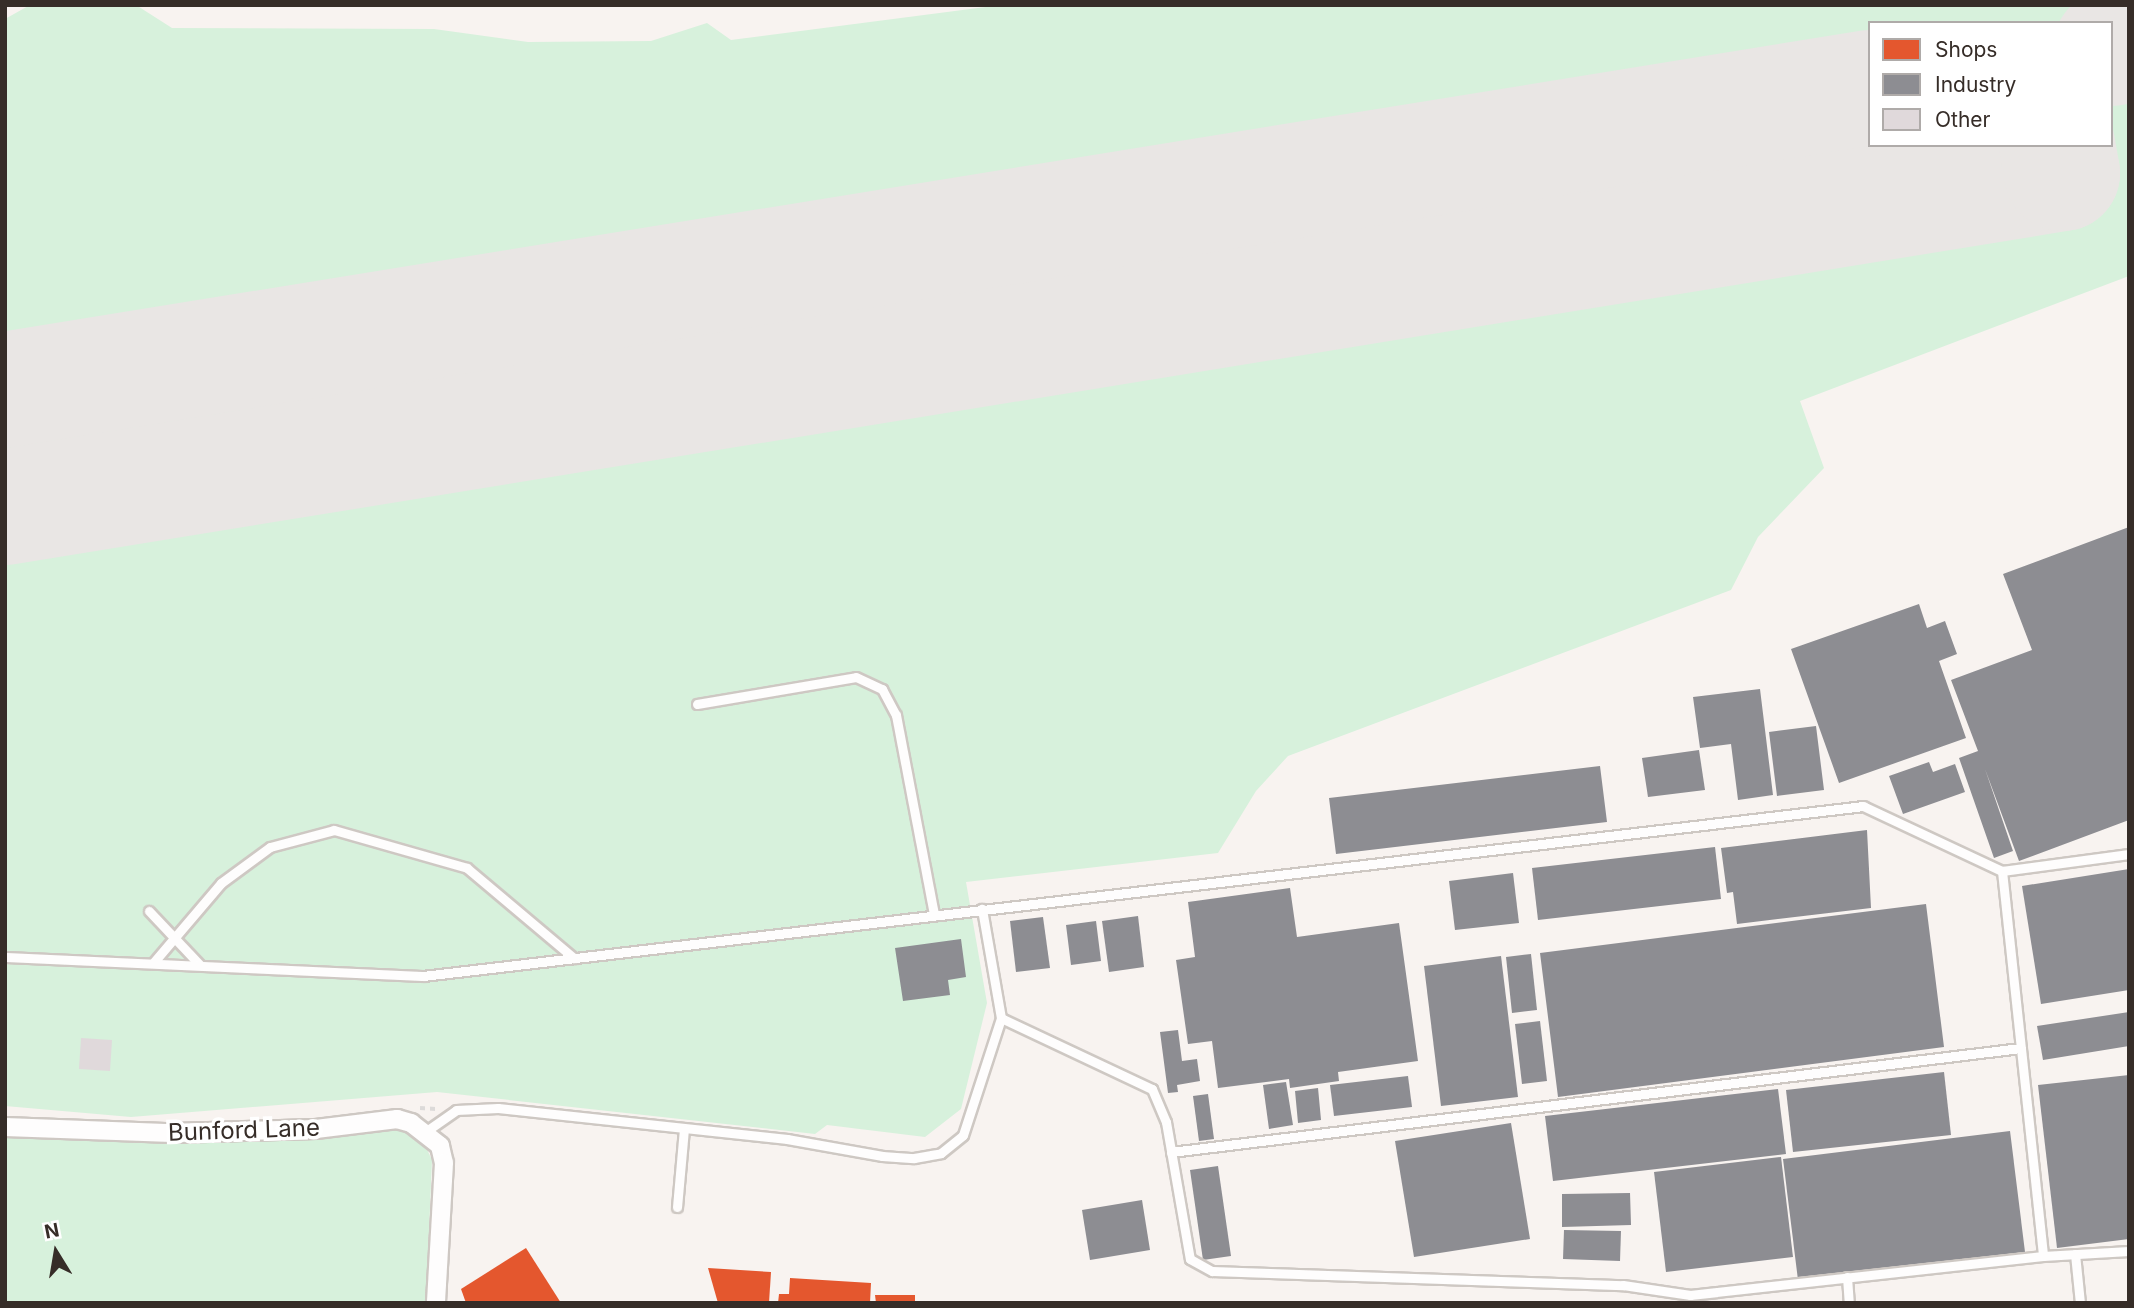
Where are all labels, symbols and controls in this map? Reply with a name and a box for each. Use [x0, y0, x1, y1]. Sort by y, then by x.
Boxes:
legend [1868, 21, 2113, 147]
text: Shops [1935, 37, 1997, 62]
text: Industry [1935, 72, 2016, 97]
text: Other [1935, 107, 1991, 132]
street label: Bunford Lane [168, 1113, 320, 1147]
north arrow [21, 1217, 91, 1287]
text: N [43, 1218, 61, 1244]

